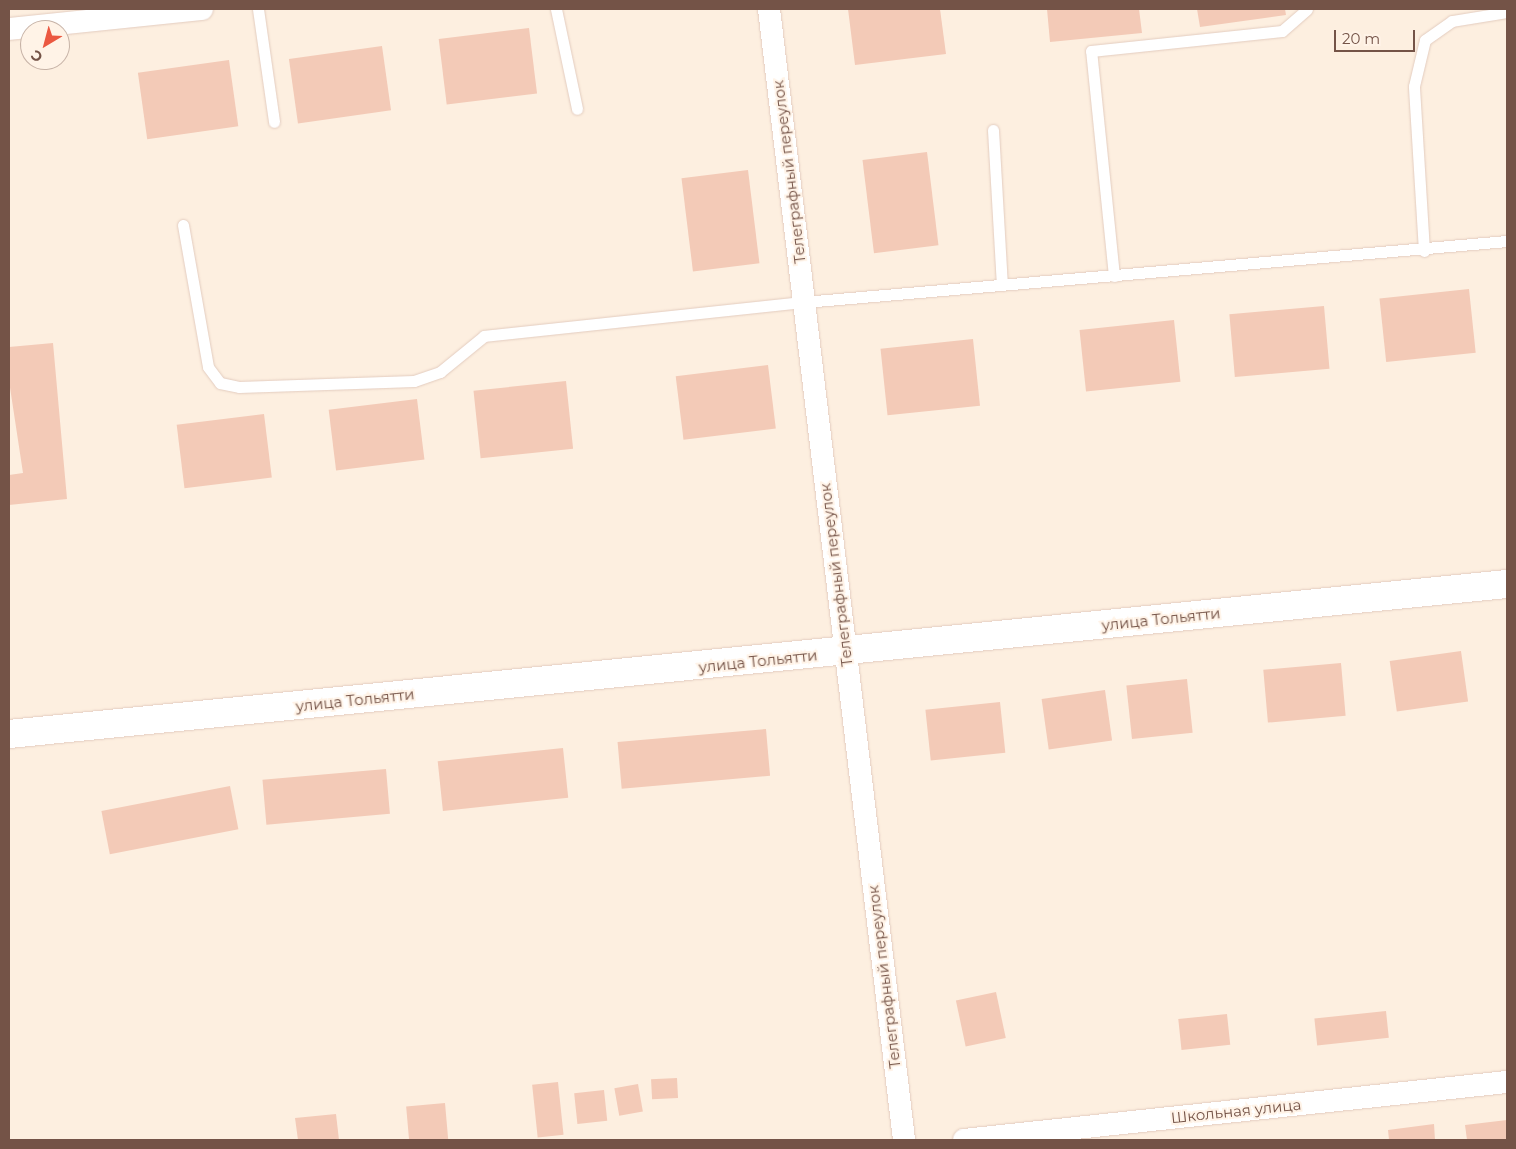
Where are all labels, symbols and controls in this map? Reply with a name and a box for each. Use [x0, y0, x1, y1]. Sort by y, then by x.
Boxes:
north arrow [20, 20, 70, 70]
scale bar [1336, 20, 1417, 52]
text: 20 m [1342, 29, 1380, 48]
text: С [27, 46, 46, 66]
street label: Телеграфный переулок [769, 79, 809, 265]
street label: Телеграфный переулок [816, 482, 856, 668]
street label: улица Тольятти [1101, 604, 1221, 634]
street label: улица Тольятти [698, 646, 818, 676]
street label: улица Тольятти [295, 685, 415, 715]
street label: Телеграфный переулок [864, 884, 904, 1070]
street label: Школьная улица [1170, 1095, 1302, 1127]

